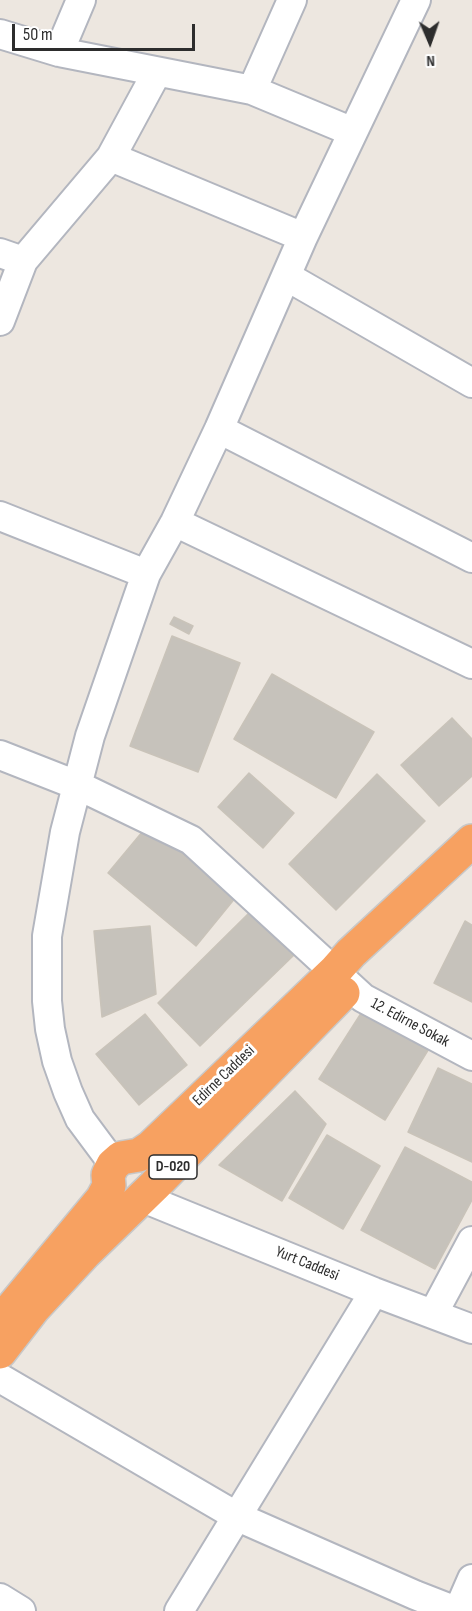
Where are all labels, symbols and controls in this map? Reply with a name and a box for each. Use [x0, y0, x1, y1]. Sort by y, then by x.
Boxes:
scale bar [15, 12, 198, 50]
north arrow [400, 12, 460, 72]
text: 50 m [23, 24, 53, 45]
text: N [426, 51, 435, 70]
street label: 12. Edirne Sokak [367, 994, 453, 1052]
street label: Edirne Caddesi [189, 1042, 259, 1110]
road number: D-020 [149, 1155, 197, 1179]
street label: Yurt Caddesi [272, 1243, 342, 1285]

